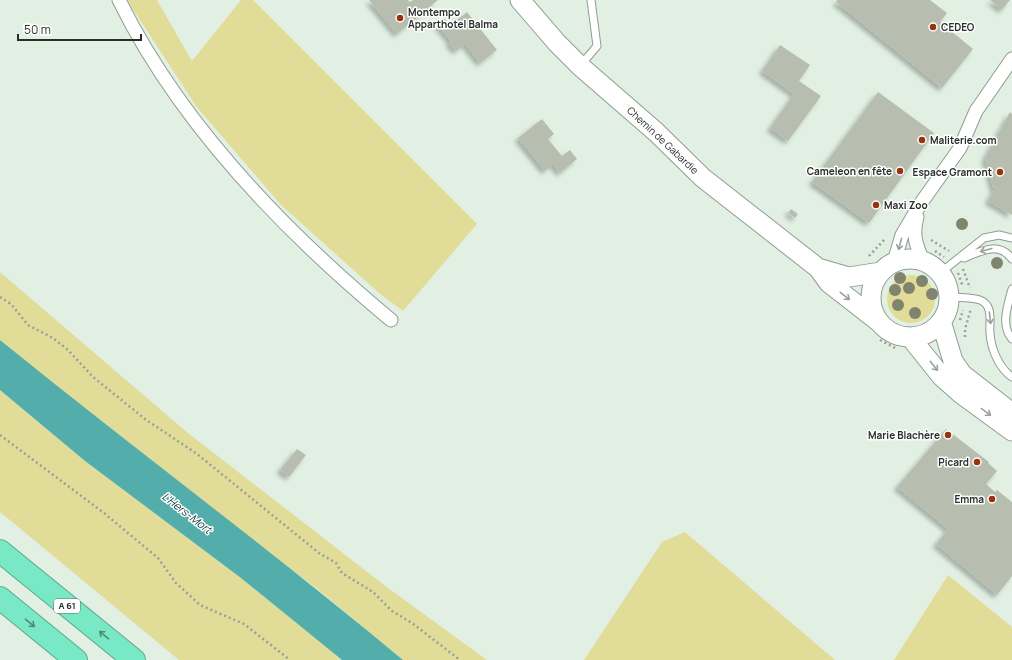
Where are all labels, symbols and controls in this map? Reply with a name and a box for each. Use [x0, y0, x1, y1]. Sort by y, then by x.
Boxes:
place label: Montempo Apparthotel Balma [408, 5, 498, 31]
marker: Montempo Apparthotel Balma [395, 13, 405, 23]
scale bar [18, 16, 141, 42]
place label: CEDEO [941, 20, 975, 34]
text: 50 m [24, 21, 51, 38]
marker: CEDEO [928, 22, 938, 32]
street label: Chemin de Gabardie [624, 103, 702, 177]
place label: Maliterie.com [930, 133, 996, 147]
marker: Maliterie.com [917, 135, 927, 145]
place label: Cameleon en fête [807, 164, 892, 178]
place label: Espace Gramont [913, 165, 992, 179]
marker: Cameleon en fête [895, 166, 905, 176]
marker: Espace Gramont [995, 167, 1005, 177]
place label: Maxi Zoo [884, 198, 928, 212]
marker: Maxi Zoo [871, 200, 881, 210]
one-way arrow [895, 237, 903, 250]
one-way arrow [980, 247, 993, 254]
one-way arrow [839, 292, 850, 300]
one-way arrow [986, 311, 993, 324]
one-way arrow [929, 361, 938, 372]
one-way arrow [980, 408, 991, 416]
place label: Marie Blachère [868, 428, 940, 442]
marker: Marie Blachère [943, 430, 953, 440]
place label: Picard [938, 455, 969, 469]
marker: Picard [972, 457, 982, 467]
water label: L'Hers-Mort [159, 489, 216, 538]
place label: Emma [954, 492, 984, 506]
marker: Emma [987, 494, 997, 504]
road number: A 61 [54, 599, 80, 613]
one-way arrow [25, 619, 36, 627]
one-way arrow [99, 631, 109, 640]

